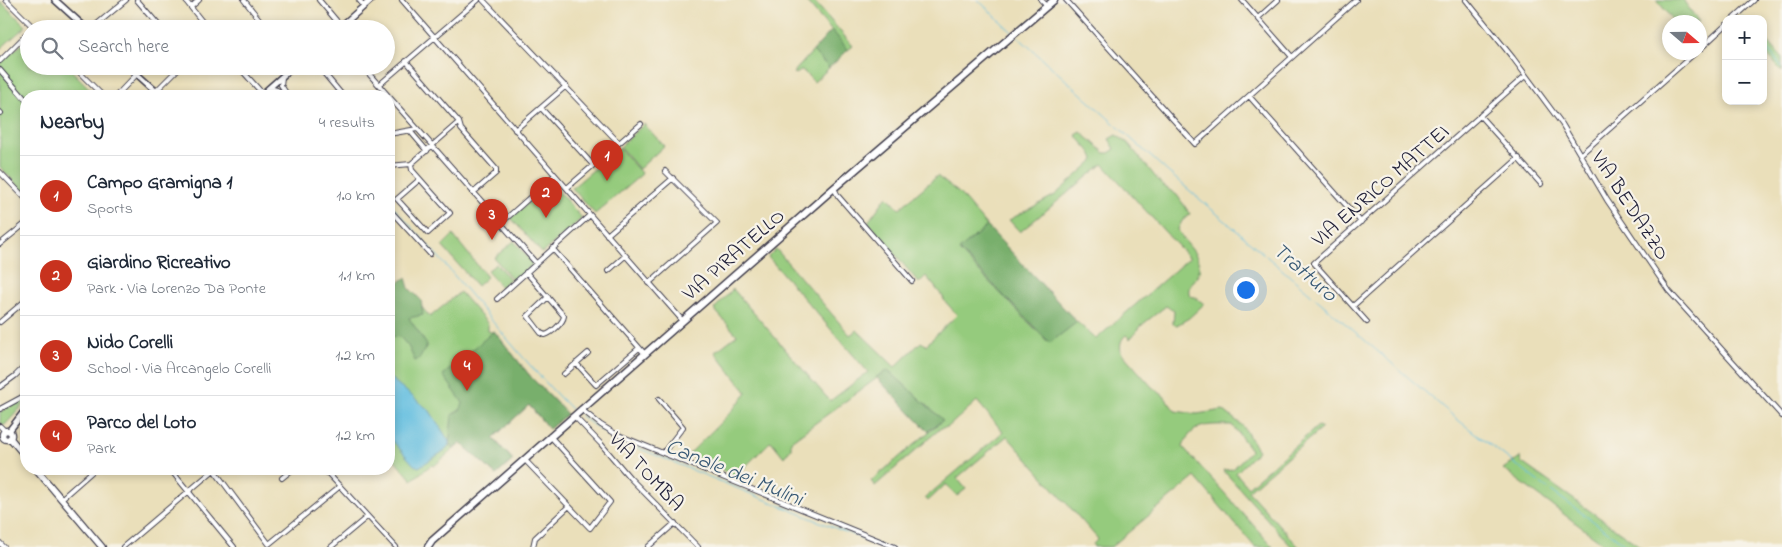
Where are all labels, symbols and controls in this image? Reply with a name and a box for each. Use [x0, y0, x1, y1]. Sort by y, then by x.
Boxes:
north arrow [1662, 15, 1707, 60]
map controls [1722, 15, 1767, 105]
button: + [1722, 15, 1767, 60]
search box [20, 20, 395, 75]
icon: search [38, 34, 66, 62]
text: Search here [78, 34, 169, 61]
button: − [1722, 60, 1767, 105]
text: Nearby [40, 108, 104, 138]
text: 4 results [319, 111, 375, 135]
street label: VIA ENRICO MATTEI [1305, 118, 1457, 255]
pin: 1 [591, 140, 623, 181]
street label: VIA BEDAZZO [1582, 145, 1676, 267]
text: Campo Gramigna 1 [87, 170, 233, 197]
pin: 2 [530, 177, 562, 218]
text: 1 [53, 184, 59, 208]
text: 1.0 km [336, 184, 375, 208]
text: Sports [87, 197, 133, 221]
pin: 3 [476, 199, 508, 240]
street label: VIA PIRATELLO [676, 202, 792, 309]
water label: Tratturo [1265, 236, 1345, 312]
text: Giardino Ricreativo [87, 250, 231, 277]
text: 2 [52, 264, 60, 288]
text: 1.1 km [338, 264, 375, 288]
text: Park · Via Lorenzo Da Ponte [87, 277, 266, 301]
your location [1233, 277, 1259, 303]
text: Nido Corelli [87, 330, 173, 357]
text: 3 [53, 344, 59, 368]
text: 1.2 km [335, 344, 375, 368]
pin: 4 [451, 350, 483, 391]
text: School · Via Arcangelo Corelli [87, 357, 271, 381]
text: Parco del Loto [87, 410, 196, 437]
text: 4 [53, 424, 59, 448]
text: 1.2 km [335, 424, 375, 448]
street label: VIA TOMBA [600, 425, 690, 519]
water label: Canale dei Mulini [660, 432, 809, 517]
text: Park [87, 437, 116, 461]

